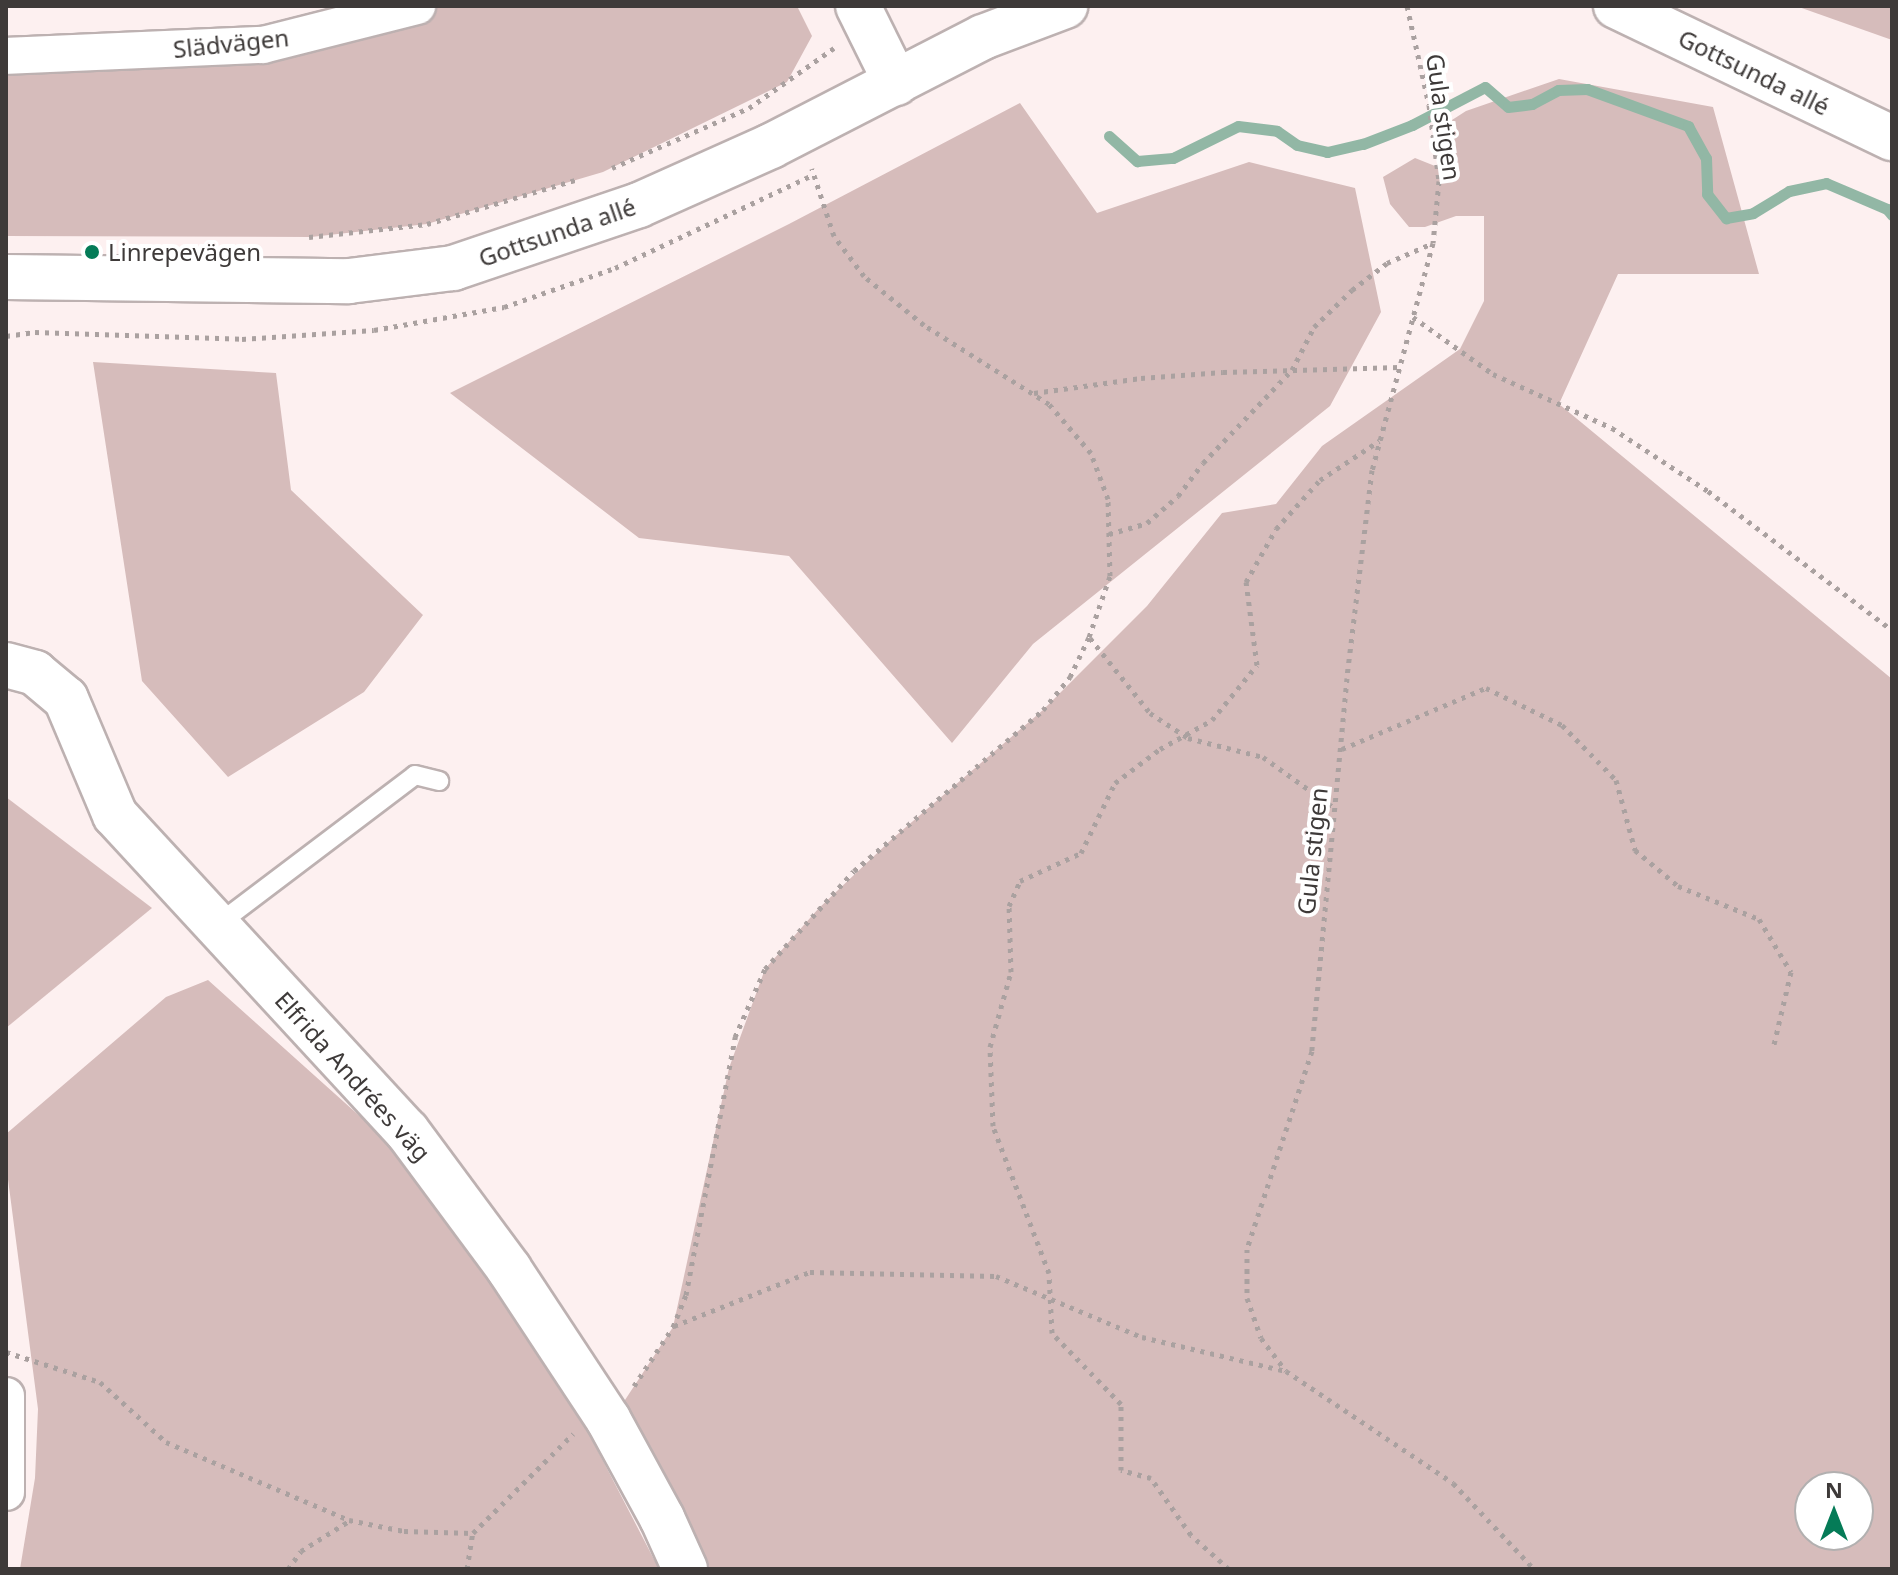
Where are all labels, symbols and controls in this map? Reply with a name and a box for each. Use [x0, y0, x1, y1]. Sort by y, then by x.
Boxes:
street label: Slädvägen [172, 23, 290, 63]
street label: Gottsunda allé [1674, 23, 1834, 121]
street label: Gula stigen [1421, 52, 1467, 182]
street label: Gottsunda allé [475, 192, 639, 272]
place label: Linrepevägen [108, 238, 261, 266]
marker: Linrepevägen [83, 243, 101, 261]
street label: Gula stigen [1291, 786, 1333, 916]
street label: Elfrida Andrées väg [269, 985, 437, 1167]
north arrow [1794, 1471, 1874, 1551]
text: N [1825, 1474, 1843, 1504]

